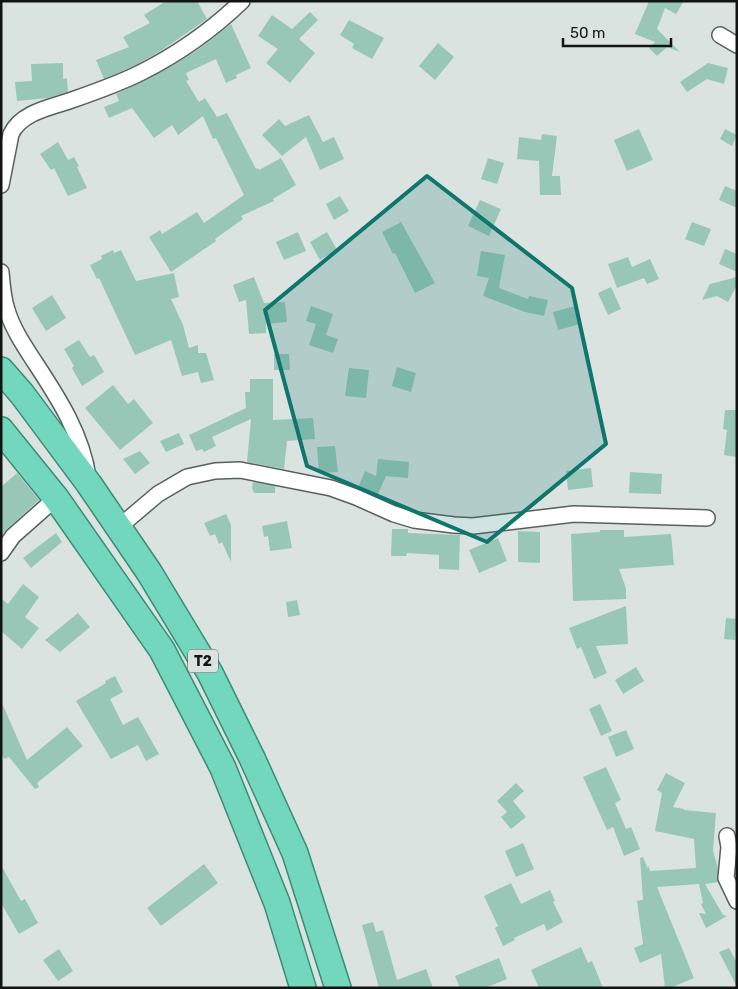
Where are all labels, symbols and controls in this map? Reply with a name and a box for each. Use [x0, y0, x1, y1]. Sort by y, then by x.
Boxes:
scale bar [563, 15, 670, 47]
text: 50 m [570, 24, 605, 42]
road number: T2 [188, 649, 218, 672]

